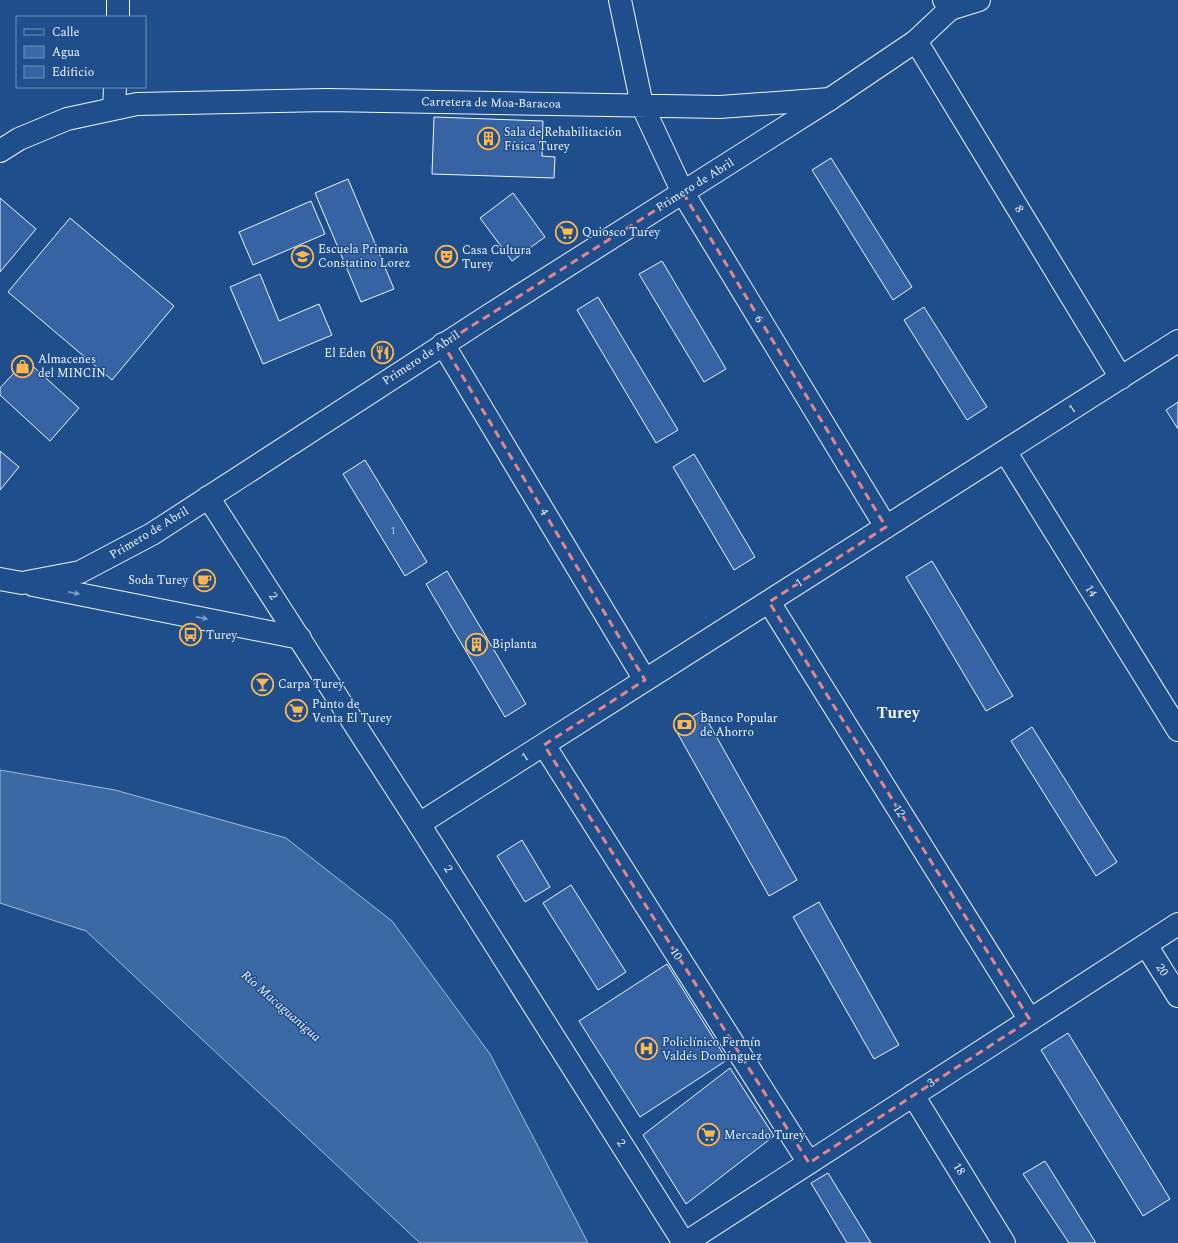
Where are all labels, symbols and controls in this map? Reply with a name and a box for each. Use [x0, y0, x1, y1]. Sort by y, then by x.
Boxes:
legend [16, 16, 146, 88]
text: Calle [52, 23, 80, 42]
text: Agua [52, 43, 80, 62]
text: Edificio [52, 63, 94, 82]
street label: Carretera de Moa-Baracoa [421, 92, 561, 114]
place label: Sala de Rehabilitación Física Turey [504, 123, 622, 156]
building icon: Sala de Rehabilitación Física Turey [475, 126, 501, 152]
street label: Primero de Abril [652, 153, 738, 217]
street label: 8 [1009, 202, 1029, 216]
supermarket icon: Quiosco Turey [553, 219, 579, 245]
place label: Quiosco Turey [582, 223, 661, 242]
place label: Escuela Primaria Constatino Lorez [318, 240, 410, 273]
place label: Casa Cultura Turey [462, 241, 531, 274]
school or university icon: Escuela Primaria Constatino Lorez [290, 243, 316, 269]
theatre icon: Casa Cultura Turey [434, 244, 460, 270]
street label: 6 [749, 312, 769, 326]
street label: Primero de Abril [378, 326, 464, 390]
restaurant icon: El Eden [369, 340, 395, 366]
place label: El Eden [324, 344, 366, 363]
place label: Almacenes del MINCIN [38, 350, 106, 383]
shop icon: Almacenes del MINCIN [10, 353, 36, 379]
street label: 1 [1064, 399, 1080, 419]
street label: Primero de Abril [106, 502, 192, 564]
street label: 4 [534, 505, 554, 519]
house number: 1 [391, 523, 396, 539]
cafe icon: Soda Turey [191, 567, 217, 593]
place label: Soda Turey [128, 571, 189, 590]
street label: 1 [791, 573, 807, 593]
street label: 14 [1080, 581, 1102, 601]
street label: 2 [263, 588, 283, 604]
one-way arrow [68, 591, 80, 597]
one-way arrow [195, 616, 208, 622]
bus stop icon: Turey [178, 622, 204, 648]
place label: Turey [206, 626, 238, 645]
building icon: Biplanta [463, 631, 489, 657]
place label: Biplanta [492, 635, 537, 654]
bar icon: Carpa Turey [250, 671, 276, 697]
place label: Carpa Turey [278, 675, 345, 694]
place label: Punto de Venta El Turey [312, 695, 393, 728]
supermarket icon: Punto de Venta El Turey [284, 698, 310, 724]
district label: Turey [876, 701, 921, 725]
place label: Banco Popular de Ahorro [700, 709, 778, 742]
bank icon: Banco Popular de Ahorro [671, 712, 697, 738]
street label: 1 [517, 747, 533, 767]
street label: 12 [888, 801, 910, 821]
street label: 2 [438, 861, 458, 877]
street label: 10 [665, 944, 687, 964]
street label: 20 [1151, 960, 1173, 980]
water label: Río Macaguanigua [237, 965, 326, 1047]
place label: Policlínico Fermín Valdés Domínguez [662, 1033, 762, 1066]
hospital icon: Policlínico Fermín Valdés Domínguez [634, 1036, 660, 1062]
street label: 3 [923, 1073, 939, 1093]
supermarket icon: Mercado Turey [695, 1122, 721, 1148]
place label: Mercado Turey [724, 1126, 806, 1145]
street label: 2 [611, 1135, 631, 1151]
street label: 18 [948, 1159, 970, 1179]

